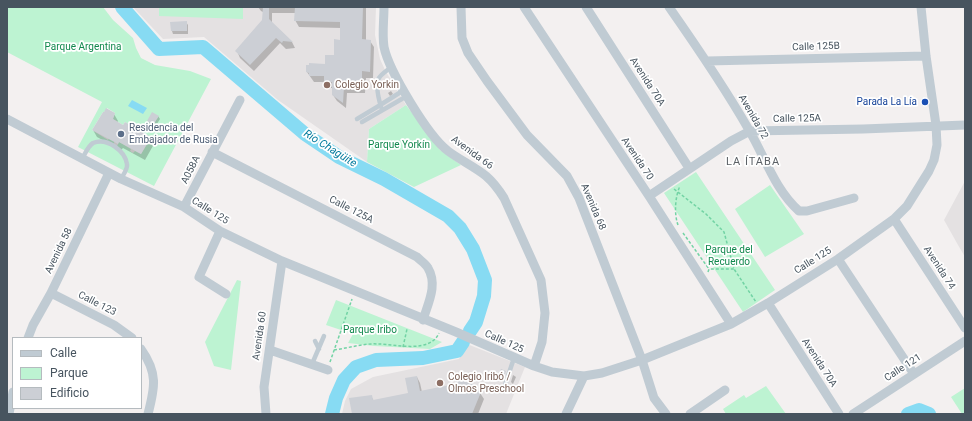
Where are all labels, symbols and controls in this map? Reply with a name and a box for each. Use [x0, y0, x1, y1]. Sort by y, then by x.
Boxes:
street label: Calle 125B [792, 40, 840, 54]
park label: Parque Argentina [45, 41, 121, 53]
street label: Avenida 70A [627, 55, 667, 109]
place label: Colegio Yorkin [335, 79, 399, 91]
marker: Colegio Yorkin [322, 80, 332, 90]
street label: Avenida 72 [736, 93, 770, 141]
place label: Parada La Lía [857, 96, 917, 108]
marker: Parada La Lía [920, 97, 930, 107]
street label: Calle 125A [773, 113, 821, 125]
place label: Residencia del Embajador de Rusia [129, 122, 218, 146]
water label: Río Chagüite [301, 127, 359, 171]
marker: Residencia del Embajador de Rusia [116, 129, 126, 139]
street label: Avenida 66 [449, 134, 495, 172]
street label: Avenida 70 [618, 135, 656, 183]
park label: Parque Yorkín [368, 139, 430, 151]
street label: A058A [179, 154, 203, 186]
district label: LA ÍTABA [726, 155, 780, 169]
street label: Avenida 68 [578, 182, 608, 232]
street label: Calle 125A [327, 194, 375, 226]
street label: Calle 125 [189, 195, 231, 227]
street label: Avenida 58 [43, 226, 75, 276]
park label: Parque del Recuerdo [705, 244, 753, 268]
street label: Avenida 74 [921, 244, 957, 292]
street label: Calle 125 [792, 245, 834, 277]
street label: Calle 123 [76, 289, 118, 319]
street label: Avenida 60 [251, 311, 269, 361]
park label: Parque Iribo [343, 324, 397, 336]
street label: Calle 125 [483, 328, 525, 356]
street label: Avenida 70A [799, 336, 839, 390]
legend [12, 337, 142, 409]
text: Calle [50, 346, 77, 360]
street label: Calle 121 [882, 352, 924, 384]
text: Parque [50, 366, 88, 380]
place label: Colegio Iribó / Olmos Preschool [448, 371, 524, 394]
marker: Colegio Iribó / Olmos Preschool [435, 378, 445, 388]
text: Edificio [50, 386, 89, 400]

